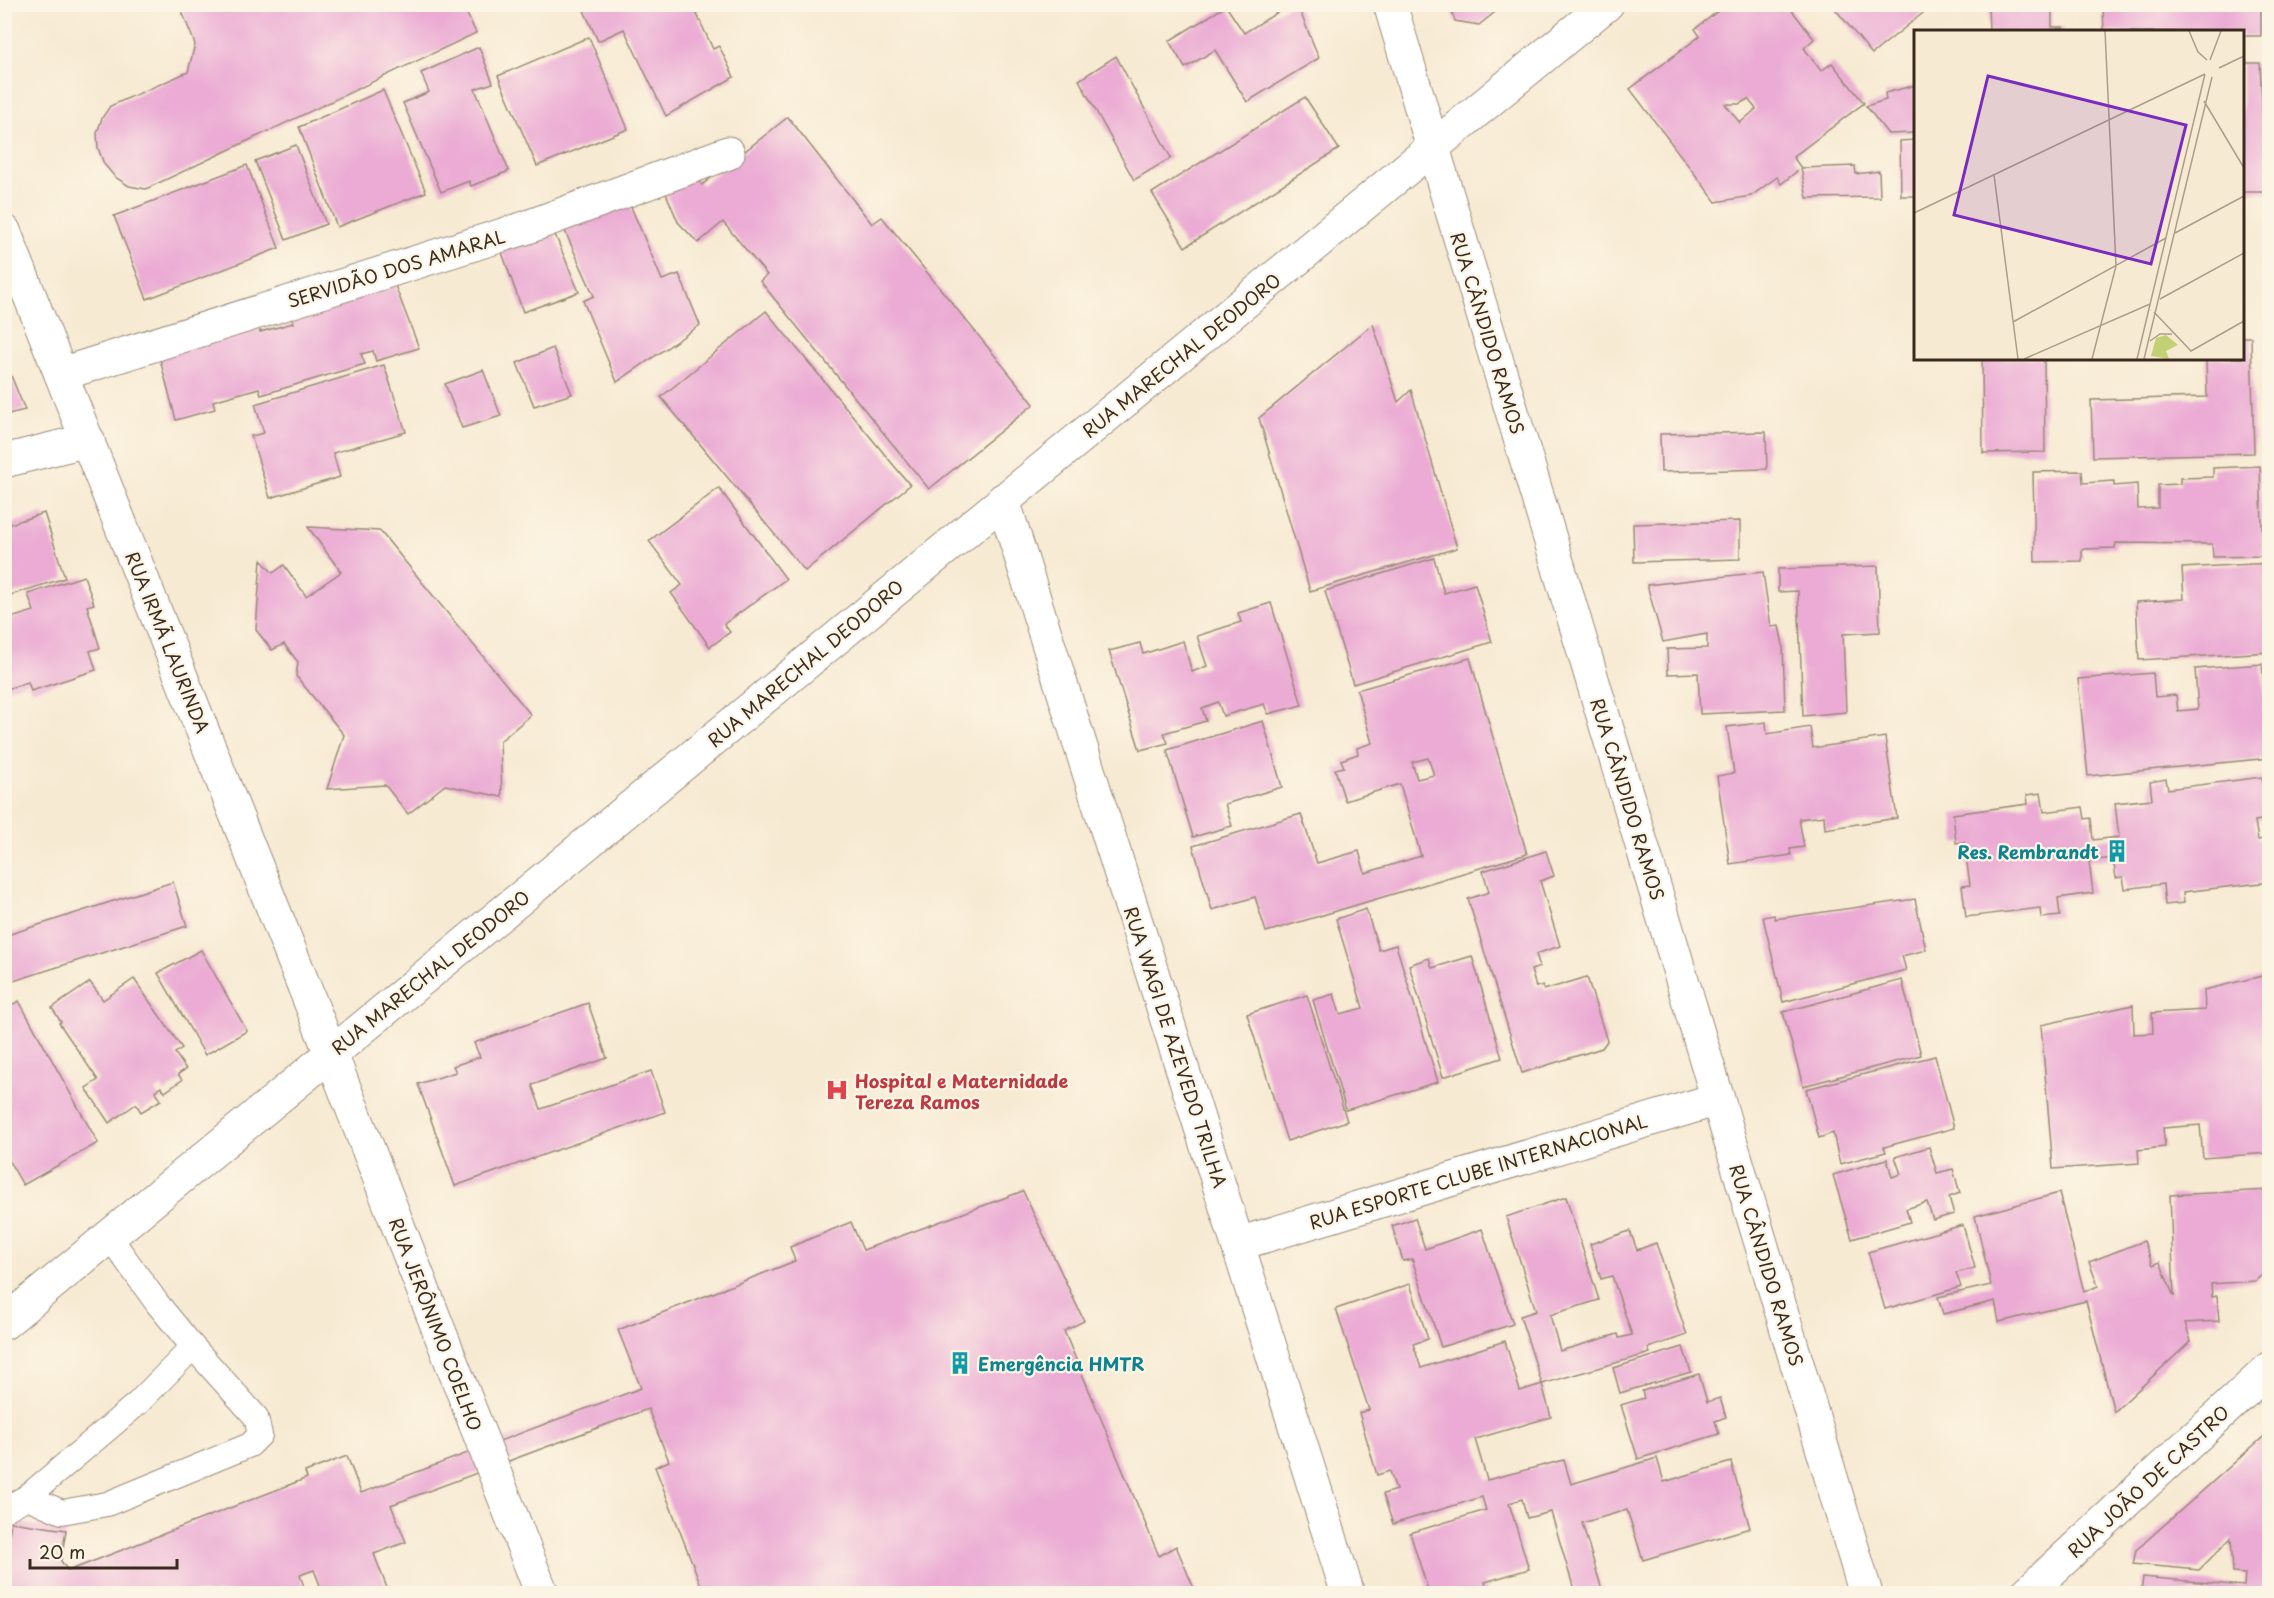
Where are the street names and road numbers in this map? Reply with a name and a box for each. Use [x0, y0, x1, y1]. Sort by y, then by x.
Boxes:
street label: SERVIDÃO DOS AMARAL [284, 222, 508, 314]
street label: RUA CÂNDIDO RAMOS [1444, 229, 1532, 437]
street label: RUA MARECHAL DEODORO [1076, 266, 1286, 444]
street label: RUA IRMÃ LAURINDA [119, 547, 217, 737]
street label: RUA MARECHAL DEODORO [701, 573, 909, 753]
street label: RUA CÂNDIDO RAMOS [1584, 695, 1672, 903]
street label: RUA MARECHAL DEODORO [325, 883, 535, 1061]
street label: RUA WAGI DE AZEVEDO TRILHA [1118, 903, 1234, 1191]
street label: RUA ESPORTE CLUBE INTERNACIONAL [1306, 1107, 1650, 1235]
street label: RUA CÂNDIDO RAMOS [1723, 1161, 1811, 1369]
street label: RUA JERÔNIMO COELHO [383, 1213, 489, 1435]
street label: RUA JOÃO DE CASTRO [2061, 1399, 2235, 1563]

